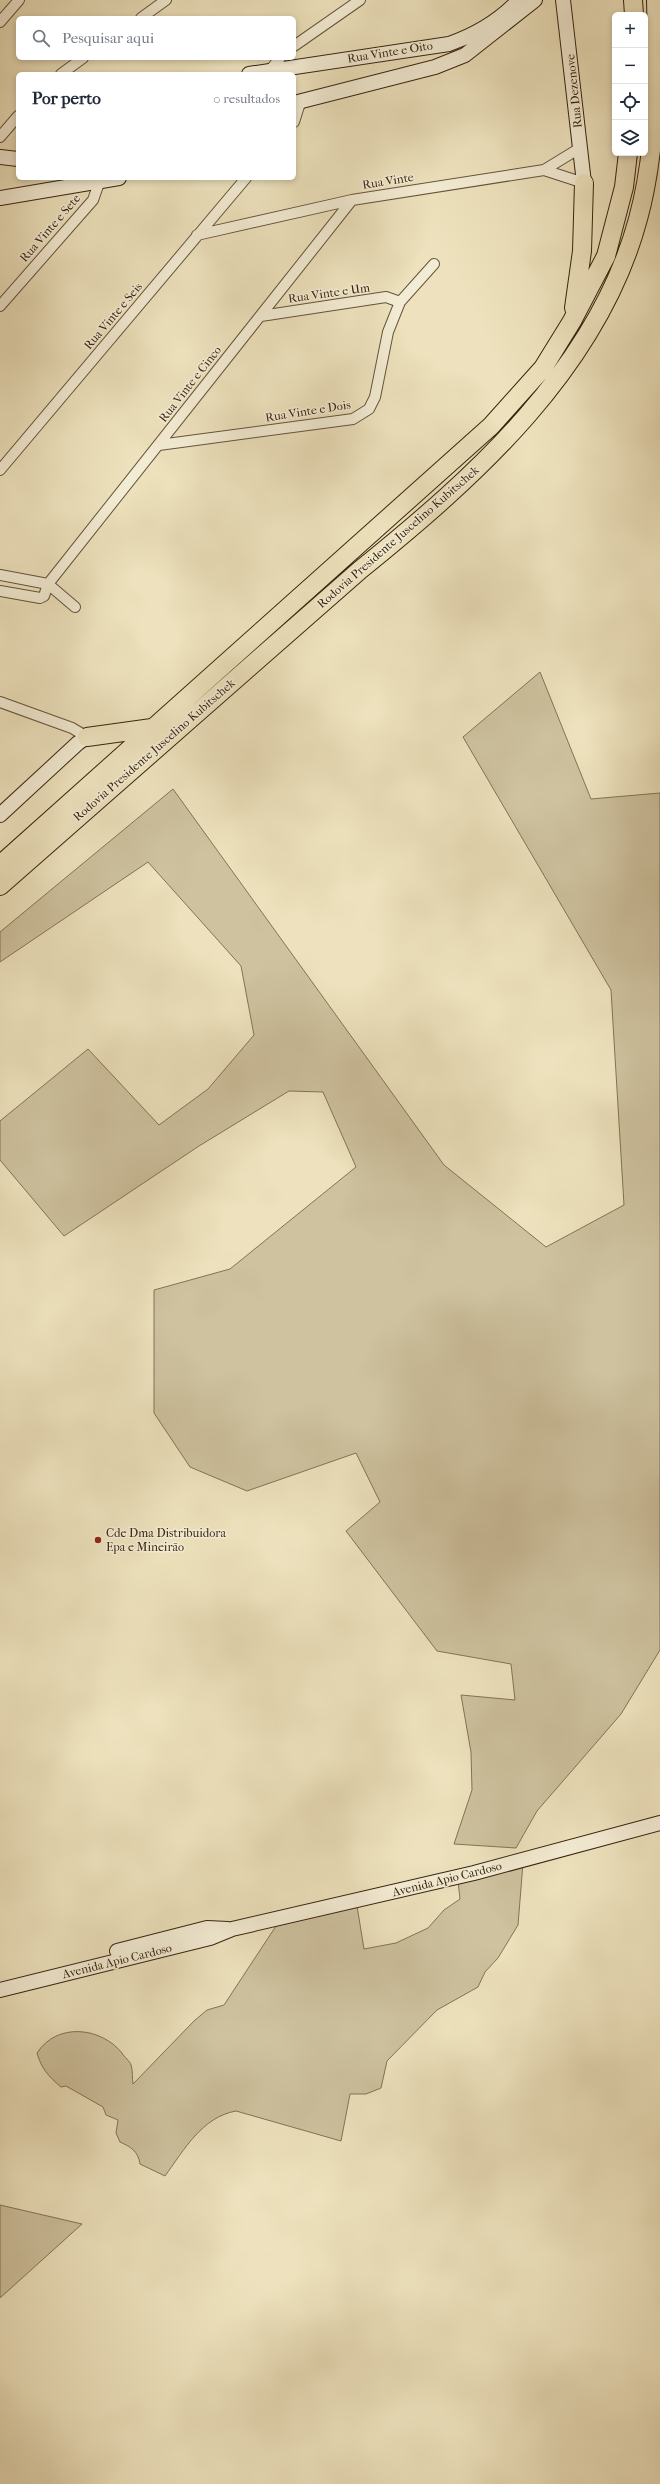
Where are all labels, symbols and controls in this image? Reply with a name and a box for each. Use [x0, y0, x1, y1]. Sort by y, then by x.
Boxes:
map controls [612, 12, 648, 156]
button: + [612, 12, 648, 48]
search box [16, 16, 296, 60]
icon: search [30, 27, 52, 49]
text: Pesquisar aqui [62, 29, 154, 47]
street label: Rua Vinte e Oito [346, 38, 434, 66]
button: − [612, 48, 648, 84]
street label: Rua Dezenove [563, 53, 585, 129]
button: locate [612, 84, 648, 120]
text: Por perto [32, 88, 101, 108]
text: 0 resultados [213, 91, 280, 106]
button: layers [612, 120, 648, 156]
street label: Rua Vinte [361, 170, 415, 192]
street label: Rua Vinte e Sete [17, 191, 83, 265]
street label: Rua Vinte e Seis [81, 279, 145, 352]
street label: Rua Vinte e Um [287, 280, 371, 306]
street label: Rua Vinte e Cinco [156, 343, 224, 425]
street label: Rua Vinte e Dois [264, 397, 352, 425]
street label: Rodovia Presidente Juscelino Kubitschek [314, 462, 482, 611]
street label: Rodovia Presidente Juscelino Kubitschek [70, 675, 238, 824]
place label: Cde Dma Distribuidora Epa e Mineirão [106, 1526, 226, 1554]
marker: Cde Dma Distribuidora Epa e Mineirão [93, 1535, 103, 1545]
street label: Avenida Apio Cardoso [390, 1859, 503, 1900]
street label: Avenida Apio Cardoso [60, 1941, 173, 1982]

